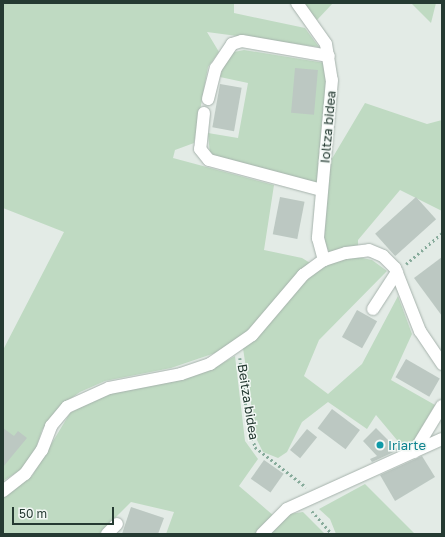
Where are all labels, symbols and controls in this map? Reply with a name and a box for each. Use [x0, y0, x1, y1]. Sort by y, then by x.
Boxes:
street label: Ioltza bidea [317, 90, 339, 164]
street label: Beitza bidea [234, 363, 262, 441]
place label: Iriarte [388, 437, 426, 453]
marker: Iriarte [375, 440, 385, 450]
scale bar [14, 499, 116, 525]
text: 50 m [19, 506, 47, 521]

